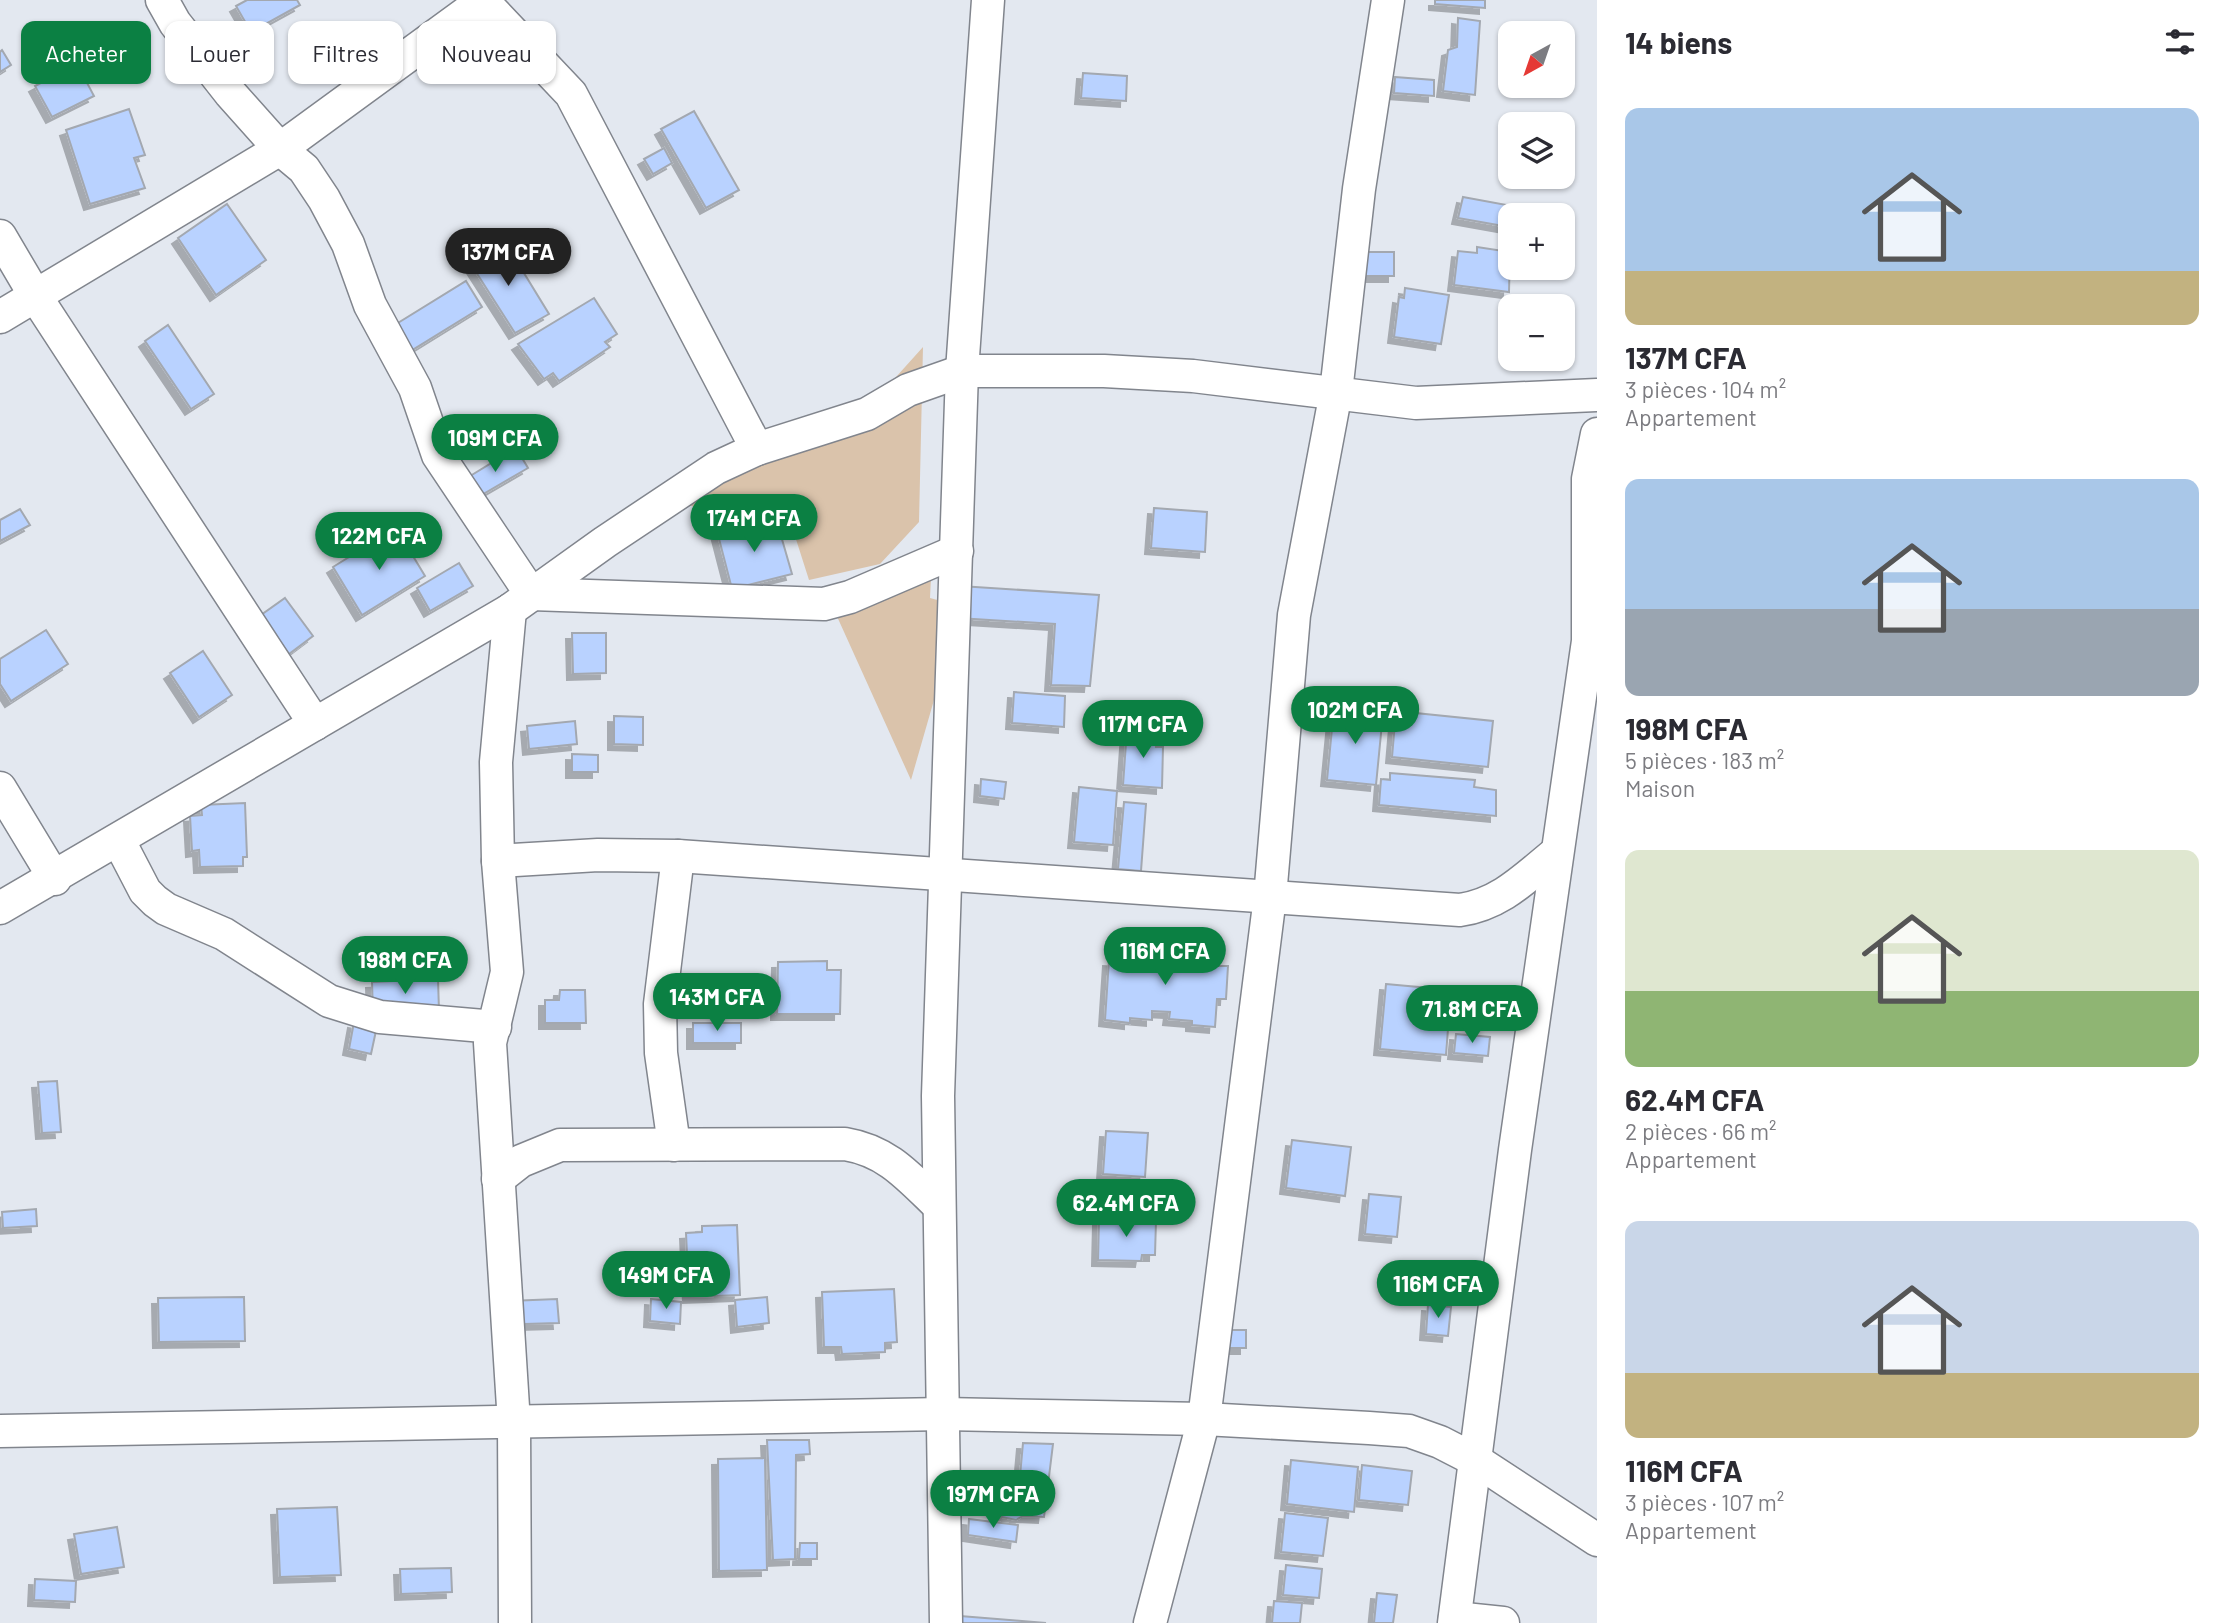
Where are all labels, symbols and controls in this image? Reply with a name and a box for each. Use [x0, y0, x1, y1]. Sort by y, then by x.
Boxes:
chip: Acheter [21, 21, 151, 84]
chip: Louer [165, 21, 274, 84]
chip: Filtres [288, 21, 403, 84]
chip: Nouveau [417, 21, 556, 84]
north arrow [1498, 21, 1575, 98]
map controls [1498, 21, 1575, 371]
icon: filters [2161, 23, 2199, 61]
text: 14 biens [1625, 24, 1732, 60]
button: layers [1498, 112, 1575, 189]
icon: home [1849, 154, 1975, 280]
button: + [1498, 203, 1575, 280]
pin: 137M CFA [436, 229, 580, 288]
text: 137M CFA [461, 237, 555, 265]
button: − [1498, 294, 1575, 371]
text: 137M CFA [1625, 339, 1747, 375]
text: 3 pièces · 104 m² [1625, 375, 1786, 403]
text: Appartement [1625, 403, 1757, 431]
pin: 109M CFA [423, 414, 567, 474]
text: 109M CFA [447, 423, 543, 451]
pin: 174M CFA [682, 494, 826, 554]
text: 174M CFA [706, 503, 802, 531]
pin: 122M CFA [307, 512, 451, 572]
text: 122M CFA [331, 521, 427, 549]
icon: home [1849, 525, 1975, 651]
pin: 102M CFA [1283, 686, 1427, 746]
text: 102M CFA [1307, 695, 1403, 723]
pin: 117M CFA [1071, 700, 1215, 760]
text: 117M CFA [1098, 709, 1188, 737]
text: 198M CFA [1625, 710, 1748, 746]
text: 5 pièces · 183 m² [1625, 746, 1784, 774]
text: Maison [1625, 774, 1695, 802]
icon: home [1849, 896, 1975, 1022]
pin: 116M CFA [1093, 928, 1237, 987]
pin: 198M CFA [333, 936, 477, 996]
text: 116M CFA [1120, 936, 1210, 964]
text: 198M CFA [358, 945, 452, 973]
pin: 143M CFA [645, 974, 789, 1033]
text: 143M CFA [669, 982, 765, 1010]
pin: 71.8M CFA [1392, 986, 1552, 1045]
text: 71.8M CFA [1422, 994, 1522, 1022]
text: 62.4M CFA [1625, 1081, 1764, 1117]
text: 2 pièces · 66 m² [1625, 1117, 1777, 1145]
text: Appartement [1625, 1145, 1757, 1173]
pin: 62.4M CFA [1046, 1180, 1206, 1239]
text: 62.4M CFA [1073, 1188, 1179, 1216]
pin: 149M CFA [594, 1252, 738, 1311]
text: 149M CFA [618, 1260, 714, 1288]
pin: 116M CFA [1366, 1260, 1510, 1320]
icon: home [1849, 1267, 1975, 1393]
text: 116M CFA [1393, 1269, 1483, 1297]
text: 116M CFA [1625, 1452, 1743, 1488]
pin: 197M CFA [921, 1470, 1065, 1530]
text: 197M CFA [946, 1479, 1040, 1507]
text: 3 pièces · 107 m² [1625, 1488, 1784, 1516]
text: Appartement [1625, 1516, 1757, 1544]

